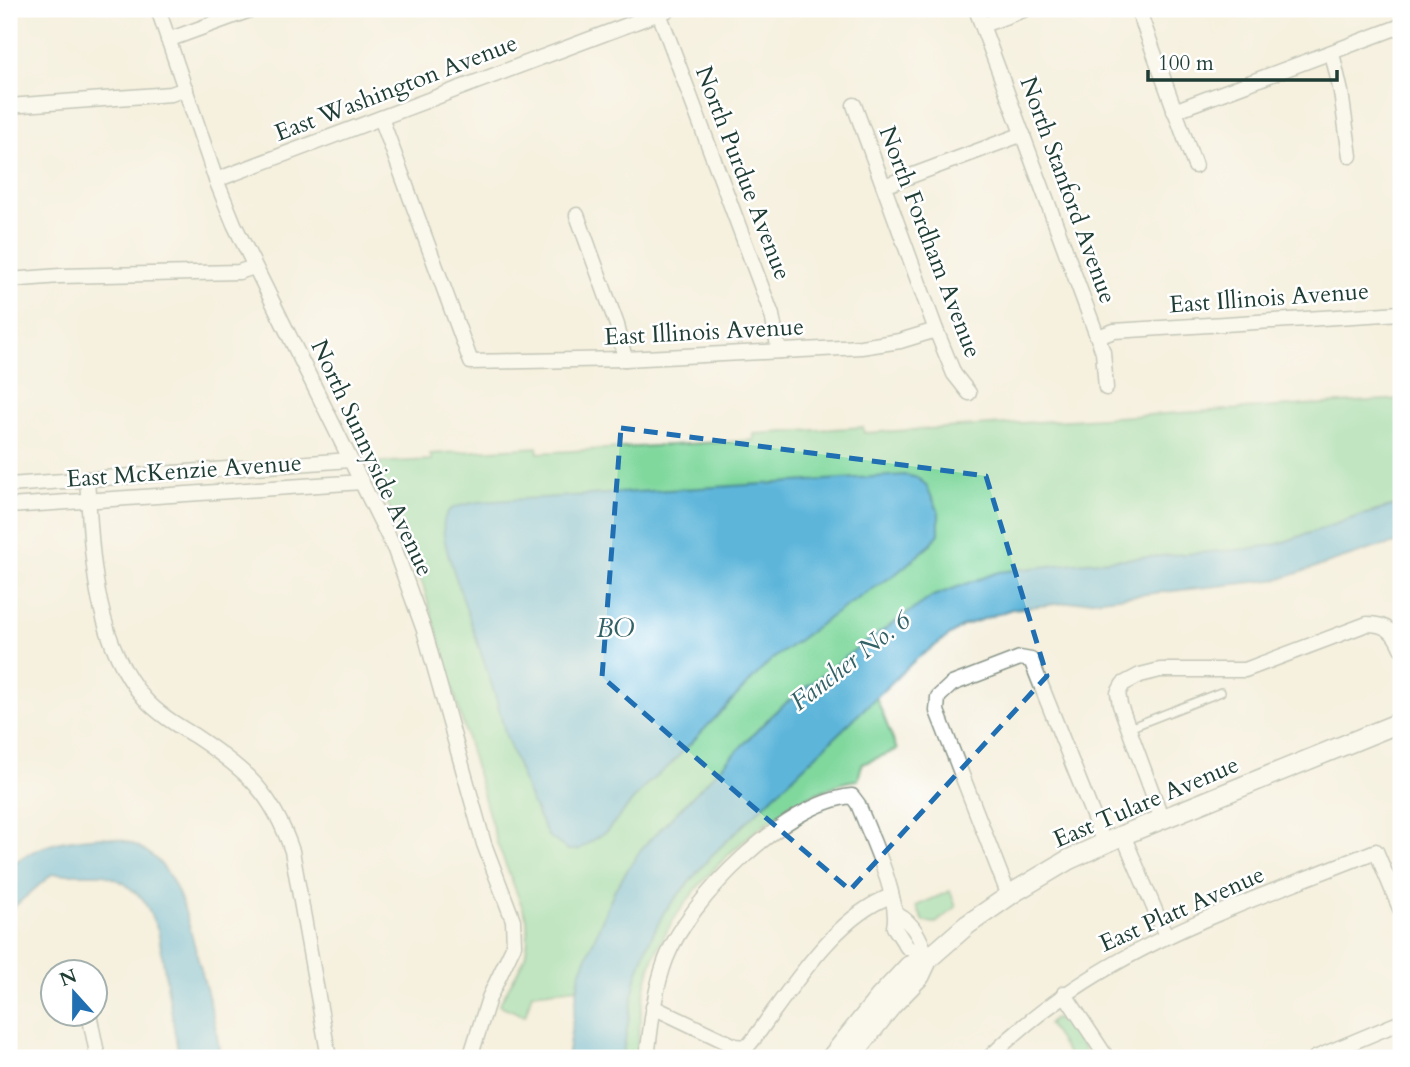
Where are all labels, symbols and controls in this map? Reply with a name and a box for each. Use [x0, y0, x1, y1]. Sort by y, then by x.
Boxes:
street label: East Washington Avenue [270, 26, 522, 150]
scale bar [1148, 38, 1336, 82]
text: 100 m [1158, 49, 1214, 78]
street label: North Purdue Avenue [687, 61, 799, 285]
street label: North Stanford Avenue [1012, 72, 1124, 308]
street label: North Fordham Avenue [871, 121, 989, 363]
street label: East Illinois Avenue [1168, 275, 1370, 321]
street label: East Illinois Avenue [603, 310, 805, 354]
street label: North Sunnyside Avenue [303, 334, 441, 582]
street label: East McKenzie Avenue [65, 446, 303, 496]
water label: Fancher No. 6 [783, 602, 919, 719]
water label: BO [596, 611, 634, 646]
street label: East Tulare Avenue [1048, 748, 1244, 856]
street label: East Platt Avenue [1094, 858, 1270, 960]
north arrow [38, 958, 108, 1028]
text: N [56, 963, 81, 993]

